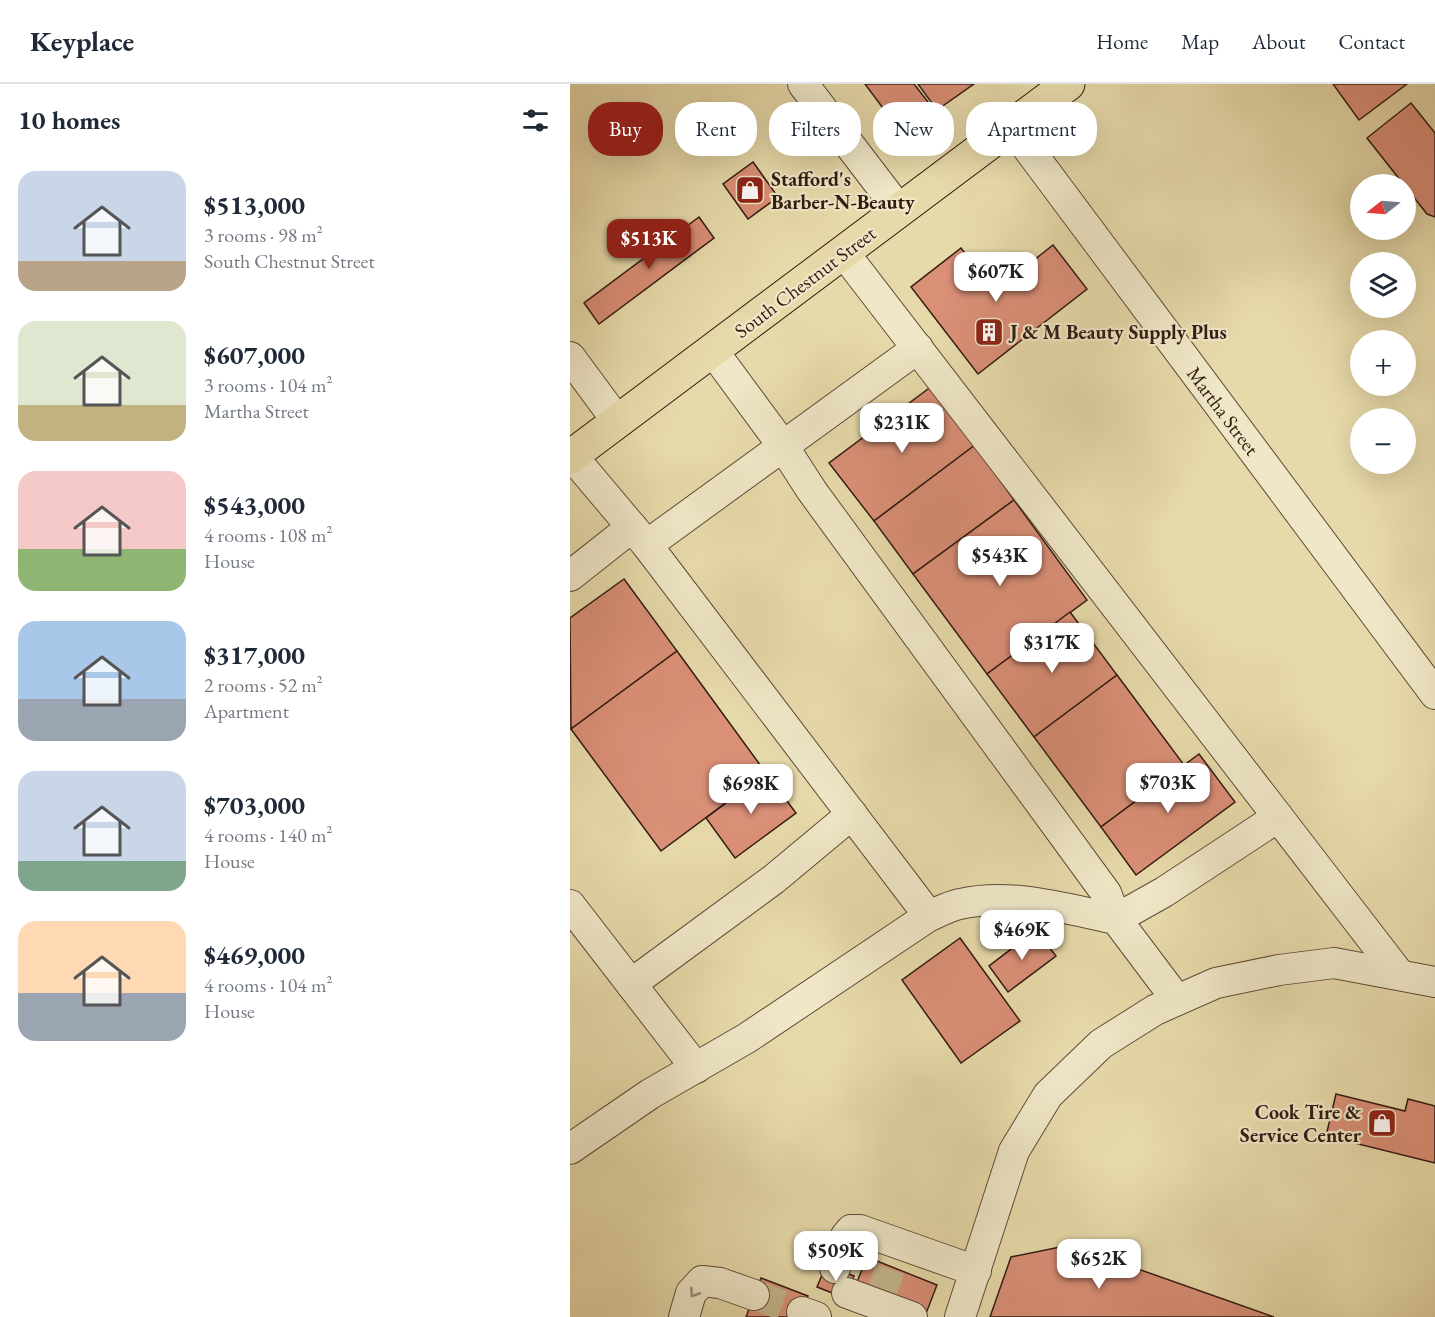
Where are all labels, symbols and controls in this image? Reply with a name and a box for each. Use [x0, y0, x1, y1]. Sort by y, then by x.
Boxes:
text: Keyplace [30, 23, 134, 59]
text: Home [1096, 28, 1148, 55]
text: Map [1181, 28, 1219, 55]
text: About [1252, 28, 1305, 55]
text: Contact [1338, 28, 1405, 55]
chip: Buy [588, 102, 663, 156]
chip: Rent [675, 102, 757, 156]
chip: Filters [769, 102, 861, 156]
chip: New [873, 102, 954, 156]
chip: Apartment [966, 102, 1097, 156]
text: 10 homes [18, 103, 120, 137]
icon: filters [519, 104, 552, 137]
place label: Stafford's Barber-N-Beauty [771, 166, 915, 215]
shop icon: Stafford's Barber-N-Beauty [734, 174, 766, 206]
north arrow [1350, 174, 1416, 240]
map controls [1350, 174, 1416, 474]
text: $513,000 [204, 188, 305, 222]
icon: home [66, 195, 138, 267]
pin: $513K [607, 219, 691, 270]
street label: South Chestnut Street [729, 220, 882, 344]
text: 3 rooms · 98 m² [204, 222, 323, 248]
text: $513K [621, 225, 677, 251]
text: South Chestnut Street [204, 248, 375, 274]
pin: $607K [954, 252, 1038, 303]
button: layers [1350, 252, 1416, 318]
text: $607K [968, 258, 1024, 284]
building icon: J & M Beauty Supply Plus [973, 316, 1005, 348]
place label: J & M Beauty Supply Plus [1008, 319, 1227, 345]
button: + [1350, 330, 1416, 396]
text: $607,000 [204, 338, 305, 372]
icon: home [66, 345, 138, 417]
street label: Martha Street [1181, 361, 1265, 461]
text: 3 rooms · 104 m² [204, 372, 332, 398]
text: Martha Street [204, 398, 309, 424]
pin: $231K [860, 403, 944, 454]
button: − [1350, 408, 1416, 474]
text: $231K [874, 409, 930, 435]
text: $543,000 [204, 488, 305, 522]
icon: home [66, 495, 138, 567]
text: 4 rooms · 108 m² [204, 522, 332, 548]
pin: $543K [958, 536, 1042, 587]
text: $543K [972, 542, 1028, 568]
text: House [204, 548, 255, 574]
pin: $317K [1010, 623, 1094, 674]
text: $317K [1024, 629, 1080, 655]
text: $317,000 [204, 638, 305, 672]
icon: home [66, 645, 138, 717]
text: 2 rooms · 52 m² [204, 672, 323, 698]
text: Apartment [204, 698, 289, 724]
pin: $703K [1126, 763, 1210, 814]
pin: $698K [709, 764, 793, 815]
text: $703K [1140, 769, 1196, 795]
text: $698K [723, 770, 779, 796]
text: $703,000 [204, 788, 305, 822]
icon: home [66, 795, 138, 867]
text: 4 rooms · 140 m² [204, 822, 332, 848]
text: House [204, 848, 255, 874]
pin: $469K [980, 910, 1064, 961]
text: $469K [994, 916, 1050, 942]
text: $469,000 [204, 938, 305, 972]
icon: home [66, 945, 138, 1017]
text: 4 rooms · 104 m² [204, 972, 332, 998]
text: House [204, 998, 255, 1024]
place label: Cook Tire & Service Center [1240, 1099, 1362, 1148]
shop icon: Cook Tire & Service Center [1366, 1107, 1398, 1139]
pin: $509K [794, 1231, 878, 1282]
text: $509K [808, 1237, 864, 1263]
pin: $652K [1057, 1239, 1141, 1290]
text: $652K [1071, 1245, 1127, 1271]
one-way arrow [690, 1286, 701, 1297]

